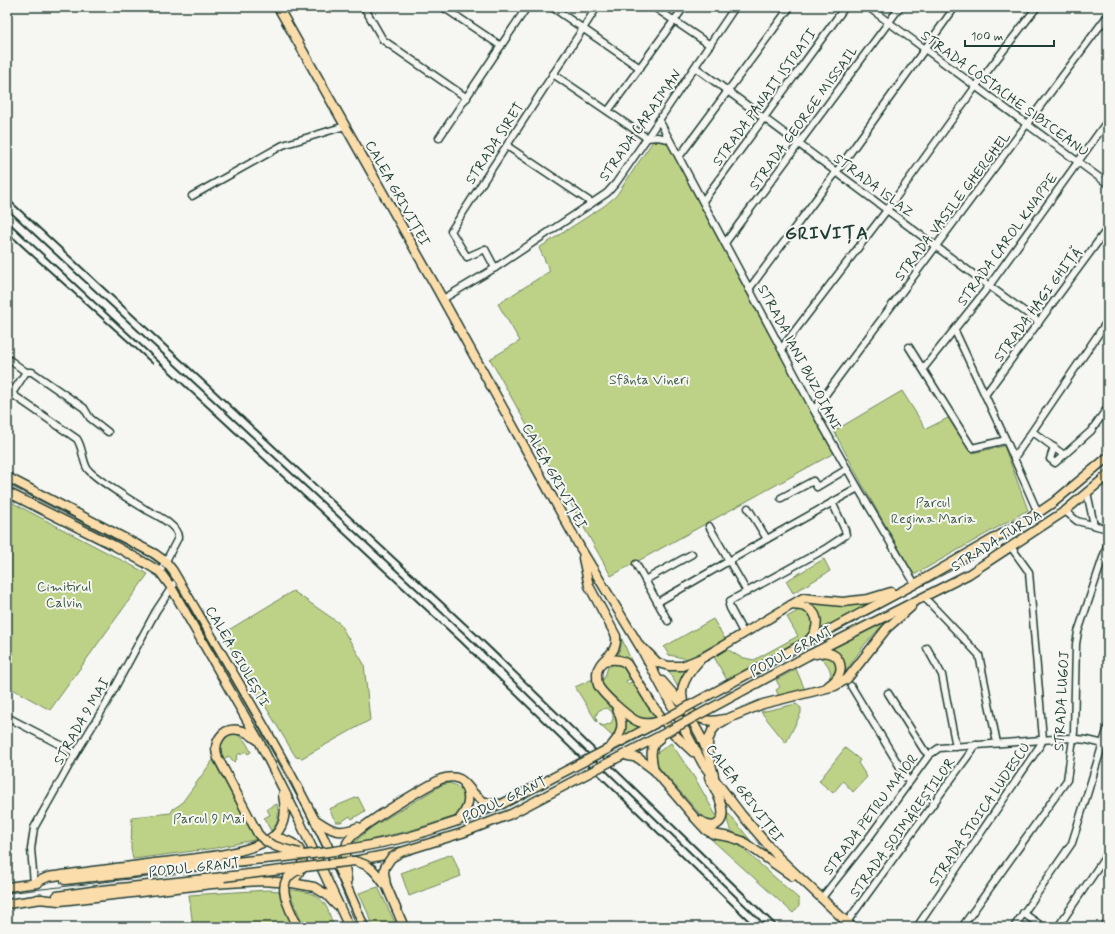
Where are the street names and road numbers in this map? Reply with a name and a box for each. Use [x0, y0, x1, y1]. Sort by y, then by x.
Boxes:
street label: STRADA PANAIT ISTRATI [709, 25, 821, 170]
street label: STRADA COSTACHE SIBICEANU [917, 27, 1092, 161]
street label: STRADA GEORGE MISSAIL [745, 43, 862, 194]
street label: STRADA CARAIMAN [595, 66, 686, 185]
street label: STRADA SIRET [462, 99, 528, 188]
street label: STRADA VASILE GHERGHEL [891, 128, 1015, 285]
street label: CALEA GRIVIȚEI [361, 137, 434, 250]
street label: STRADA ISLAZ [830, 150, 917, 222]
street label: STRADA CAROL KNAPPE [954, 170, 1062, 310]
street label: STRADA HAGI GHIȚĂ [990, 243, 1086, 366]
street label: STRADA IANI BUZOIANI [753, 282, 845, 433]
street label: CALEA GRIVIȚEI [518, 420, 591, 533]
street label: STRADA TURDA [948, 506, 1045, 576]
street label: CALEA GIULEȘTI [201, 603, 273, 710]
street label: PODUL GRANT [747, 622, 836, 681]
street label: STRADA LUGOJ [1050, 650, 1074, 752]
street label: STRADA 9 MAI [50, 675, 114, 768]
street label: STRADA STOICA LUDESCU [925, 739, 1035, 890]
street label: CALEA GRIVIȚEI [701, 741, 787, 846]
street label: STRADA PETRU MAIOR [819, 750, 922, 879]
street label: STRADA ȘOIMĂREȘTILOR [846, 754, 960, 901]
street label: PODUL GRANT [459, 772, 550, 827]
street label: PODUL GRANT [148, 854, 240, 882]

